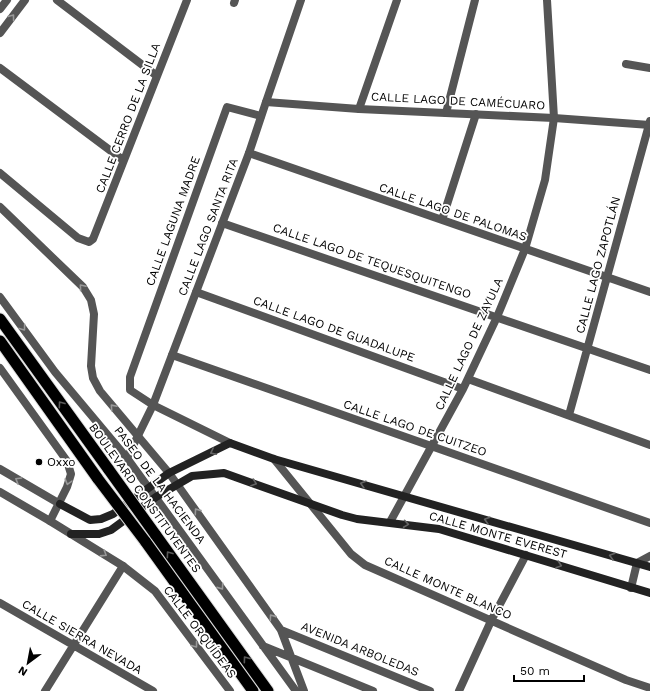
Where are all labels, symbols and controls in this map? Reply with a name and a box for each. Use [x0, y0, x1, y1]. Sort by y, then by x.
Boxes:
one-way arrow [8, 14, 15, 21]
street label: CALLE CERRO DE LA SILLA [93, 41, 163, 195]
street label: CALLE LAGO DE CAMÉCUARO [371, 89, 545, 113]
street label: CALLE LAGUNA MADRE [143, 154, 203, 288]
street label: CALLE LAGO SANTA RITA [175, 156, 241, 298]
street label: CALLE LAGO DE PALOMAS [377, 180, 529, 244]
street label: CALLE LAGO ZAPOTLÁN [573, 195, 623, 335]
street label: CALLE LAGO DE TEQUESQUITENGO [271, 220, 473, 302]
street label: CALLE LAGO DE ZAYULA [432, 276, 506, 412]
one-way arrow [79, 285, 86, 292]
street label: CALLE LAGO DE GUADALUPE [251, 293, 417, 365]
one-way arrow [18, 324, 25, 331]
street label: CALLE LAGO DE CUITZEO [341, 397, 489, 459]
one-way arrow [59, 402, 66, 409]
one-way arrow [111, 404, 118, 411]
street label: BOULEVARD CONSTITUYENTES [86, 420, 204, 576]
street label: PASEO DE LA HACIENDA [111, 424, 209, 546]
one-way arrow [210, 447, 217, 454]
place label: Oxxo [47, 455, 76, 469]
marker: Oxxo [34, 457, 44, 467]
one-way arrow [15, 477, 22, 484]
one-way arrow [65, 479, 73, 486]
one-way arrow [251, 479, 258, 487]
one-way arrow [359, 480, 366, 489]
one-way arrow [194, 508, 202, 515]
street label: CALLE MONTE EVEREST [428, 509, 568, 561]
one-way arrow [484, 516, 491, 525]
one-way arrow [403, 519, 409, 528]
one-way arrow [100, 550, 107, 557]
one-way arrow [167, 552, 174, 559]
one-way arrow [609, 552, 616, 561]
street label: CALLE MONTE BLANCO [382, 553, 514, 623]
one-way arrow [555, 560, 562, 569]
street label: CALLE ORQUÍDEAS [161, 583, 239, 681]
one-way arrow [216, 583, 223, 590]
street label: CALLE SIERRA NEVADA [19, 597, 145, 677]
one-way arrow [269, 614, 277, 621]
street label: AVENIDA ARBOLEDAS [299, 619, 421, 679]
one-way arrow [190, 640, 197, 647]
north arrow [8, 643, 48, 683]
one-way arrow [243, 657, 250, 664]
scale bar [514, 657, 584, 683]
text: 50 m [520, 664, 550, 678]

